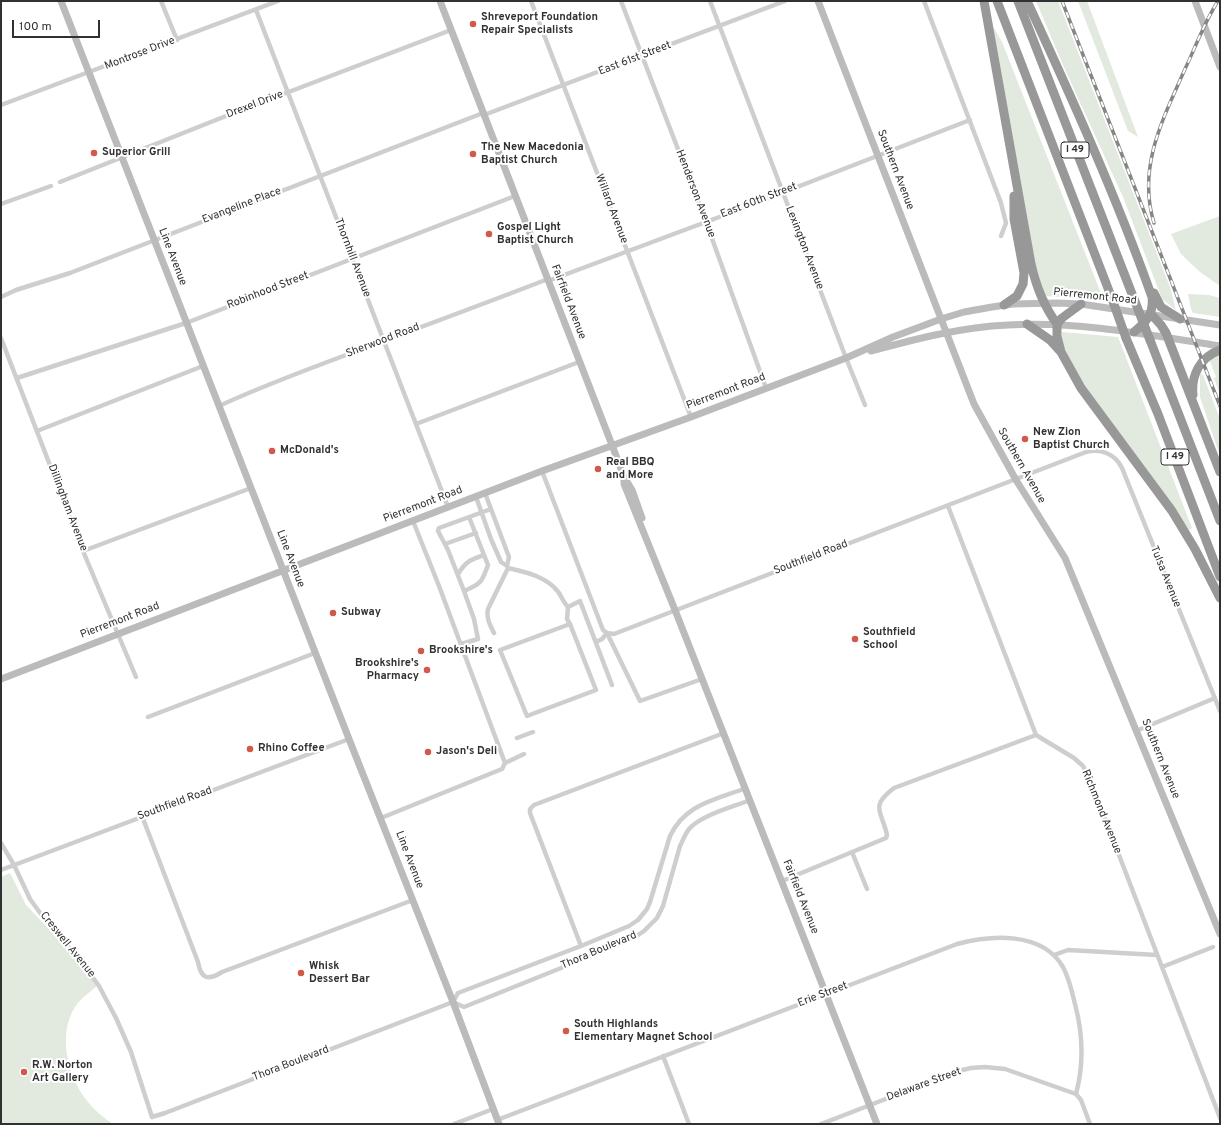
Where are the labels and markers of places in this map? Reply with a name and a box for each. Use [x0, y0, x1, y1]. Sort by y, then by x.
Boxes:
place label: Shreveport Foundation Repair Specialists [481, 11, 598, 37]
marker: Shreveport Foundation Repair Specialists [468, 19, 478, 29]
place label: The New Macedonia Baptist Church [481, 141, 584, 167]
place label: Superior Grill [102, 146, 170, 160]
marker: Superior Grill [89, 148, 99, 158]
marker: The New Macedonia Baptist Church [468, 149, 478, 159]
place label: Gospel Light Baptist Church [497, 221, 573, 247]
marker: Gospel Light Baptist Church [484, 229, 494, 239]
place label: New Zion Baptist Church [1033, 426, 1109, 452]
marker: New Zion Baptist Church [1020, 434, 1030, 444]
place label: McDonald's [280, 444, 339, 458]
marker: McDonald's [267, 446, 277, 456]
place label: Real BBQ and More [606, 456, 654, 482]
marker: Real BBQ and More [593, 464, 603, 474]
place label: Subway [341, 606, 381, 620]
marker: Subway [328, 608, 338, 618]
place label: Southfield School [863, 626, 916, 652]
marker: Southfield School [850, 634, 860, 644]
place label: Brookshire's [429, 644, 493, 658]
marker: Brookshire's [416, 646, 426, 656]
place label: Brookshire's Pharmacy [355, 657, 419, 683]
marker: Brookshire's Pharmacy [422, 665, 432, 675]
place label: Rhino Coffee [258, 742, 325, 756]
marker: Rhino Coffee [245, 744, 255, 754]
place label: Jason's Deli [436, 745, 497, 759]
marker: Jason's Deli [423, 747, 433, 757]
place label: Whisk Dessert Bar [309, 960, 370, 986]
marker: Whisk Dessert Bar [296, 968, 306, 978]
place label: South Highlands Elementary Magnet School [574, 1018, 713, 1044]
marker: South Highlands Elementary Magnet School [561, 1026, 571, 1036]
place label: R.W. Norton Art Gallery [32, 1059, 93, 1085]
marker: R.W. Norton Art Gallery [19, 1067, 29, 1077]

